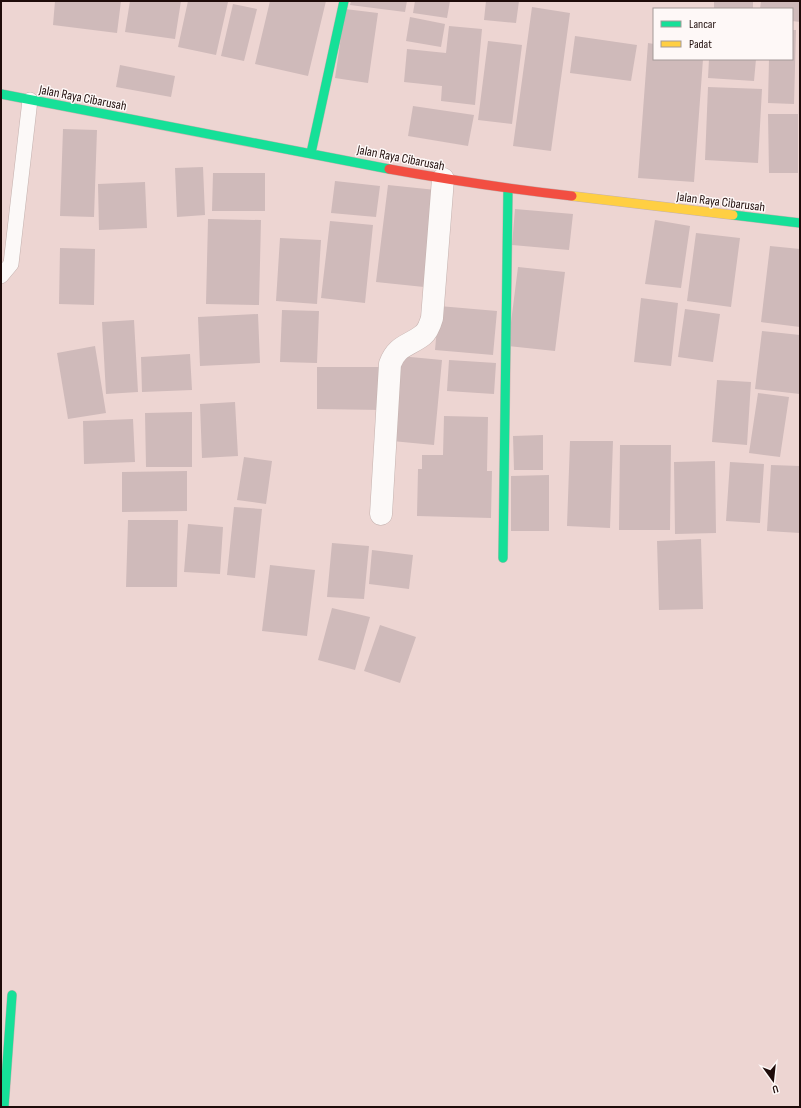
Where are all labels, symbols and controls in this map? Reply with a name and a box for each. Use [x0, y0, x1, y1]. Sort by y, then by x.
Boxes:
legend [653, 8, 793, 60]
text: Lancar [689, 17, 716, 32]
text: Padat [689, 37, 712, 52]
street label: Jalan Raya Cibarusah [37, 81, 128, 114]
street label: Jalan Raya Cibarusah [355, 141, 446, 174]
street label: Jalan Raya Cibarusah [675, 189, 766, 215]
north arrow [753, 1060, 793, 1100]
text: U [771, 1082, 780, 1096]

